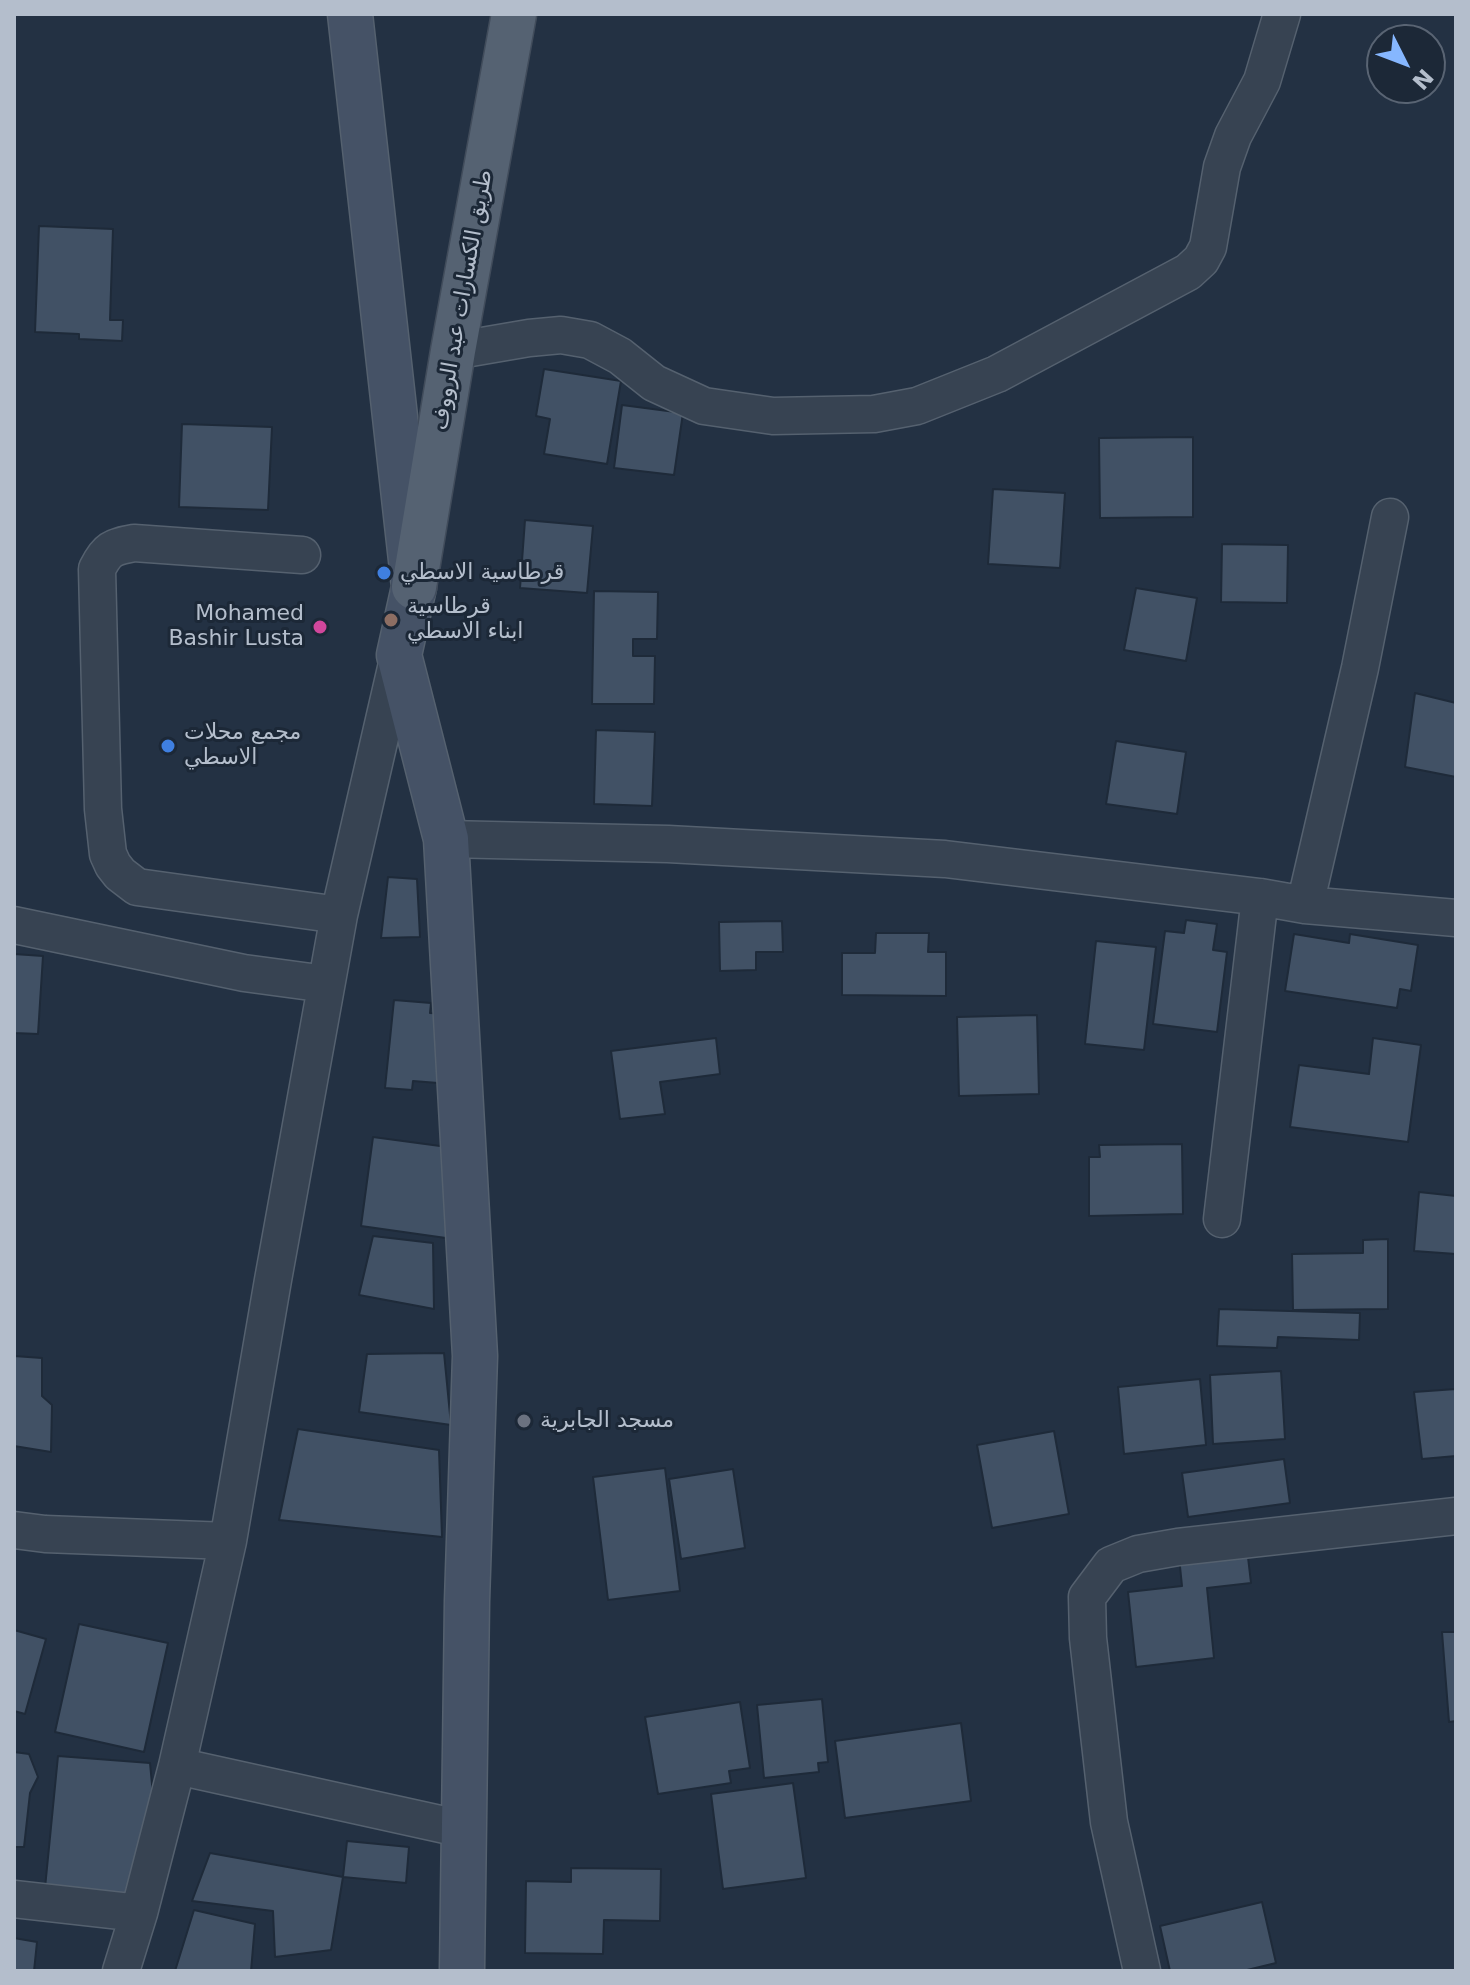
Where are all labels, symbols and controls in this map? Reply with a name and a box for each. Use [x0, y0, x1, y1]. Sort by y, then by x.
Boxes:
north arrow [1366, 24, 1446, 104]
text: N [1407, 64, 1438, 94]
street label: طريق الكسارات عبد الرووف [427, 168, 499, 432]
place label: قرطاسية الاسطي [400, 560, 564, 586]
marker: قرطاسية الاسطي [375, 564, 393, 582]
place label: قرطاسية ابناء الاسطي [407, 594, 523, 646]
place label: Mohamed Bashir Lusta [168, 601, 304, 652]
marker: قرطاسية ابناء الاسطي [382, 611, 400, 629]
marker: Mohamed Bashir Lusta [311, 618, 329, 636]
place label: مجمع محلات الاسطي [184, 720, 301, 772]
marker: مجمع محلات الاسطي [159, 737, 177, 755]
place label: مسجد الجابرية [540, 1408, 674, 1434]
marker: مسجد الجابرية [515, 1412, 533, 1430]

